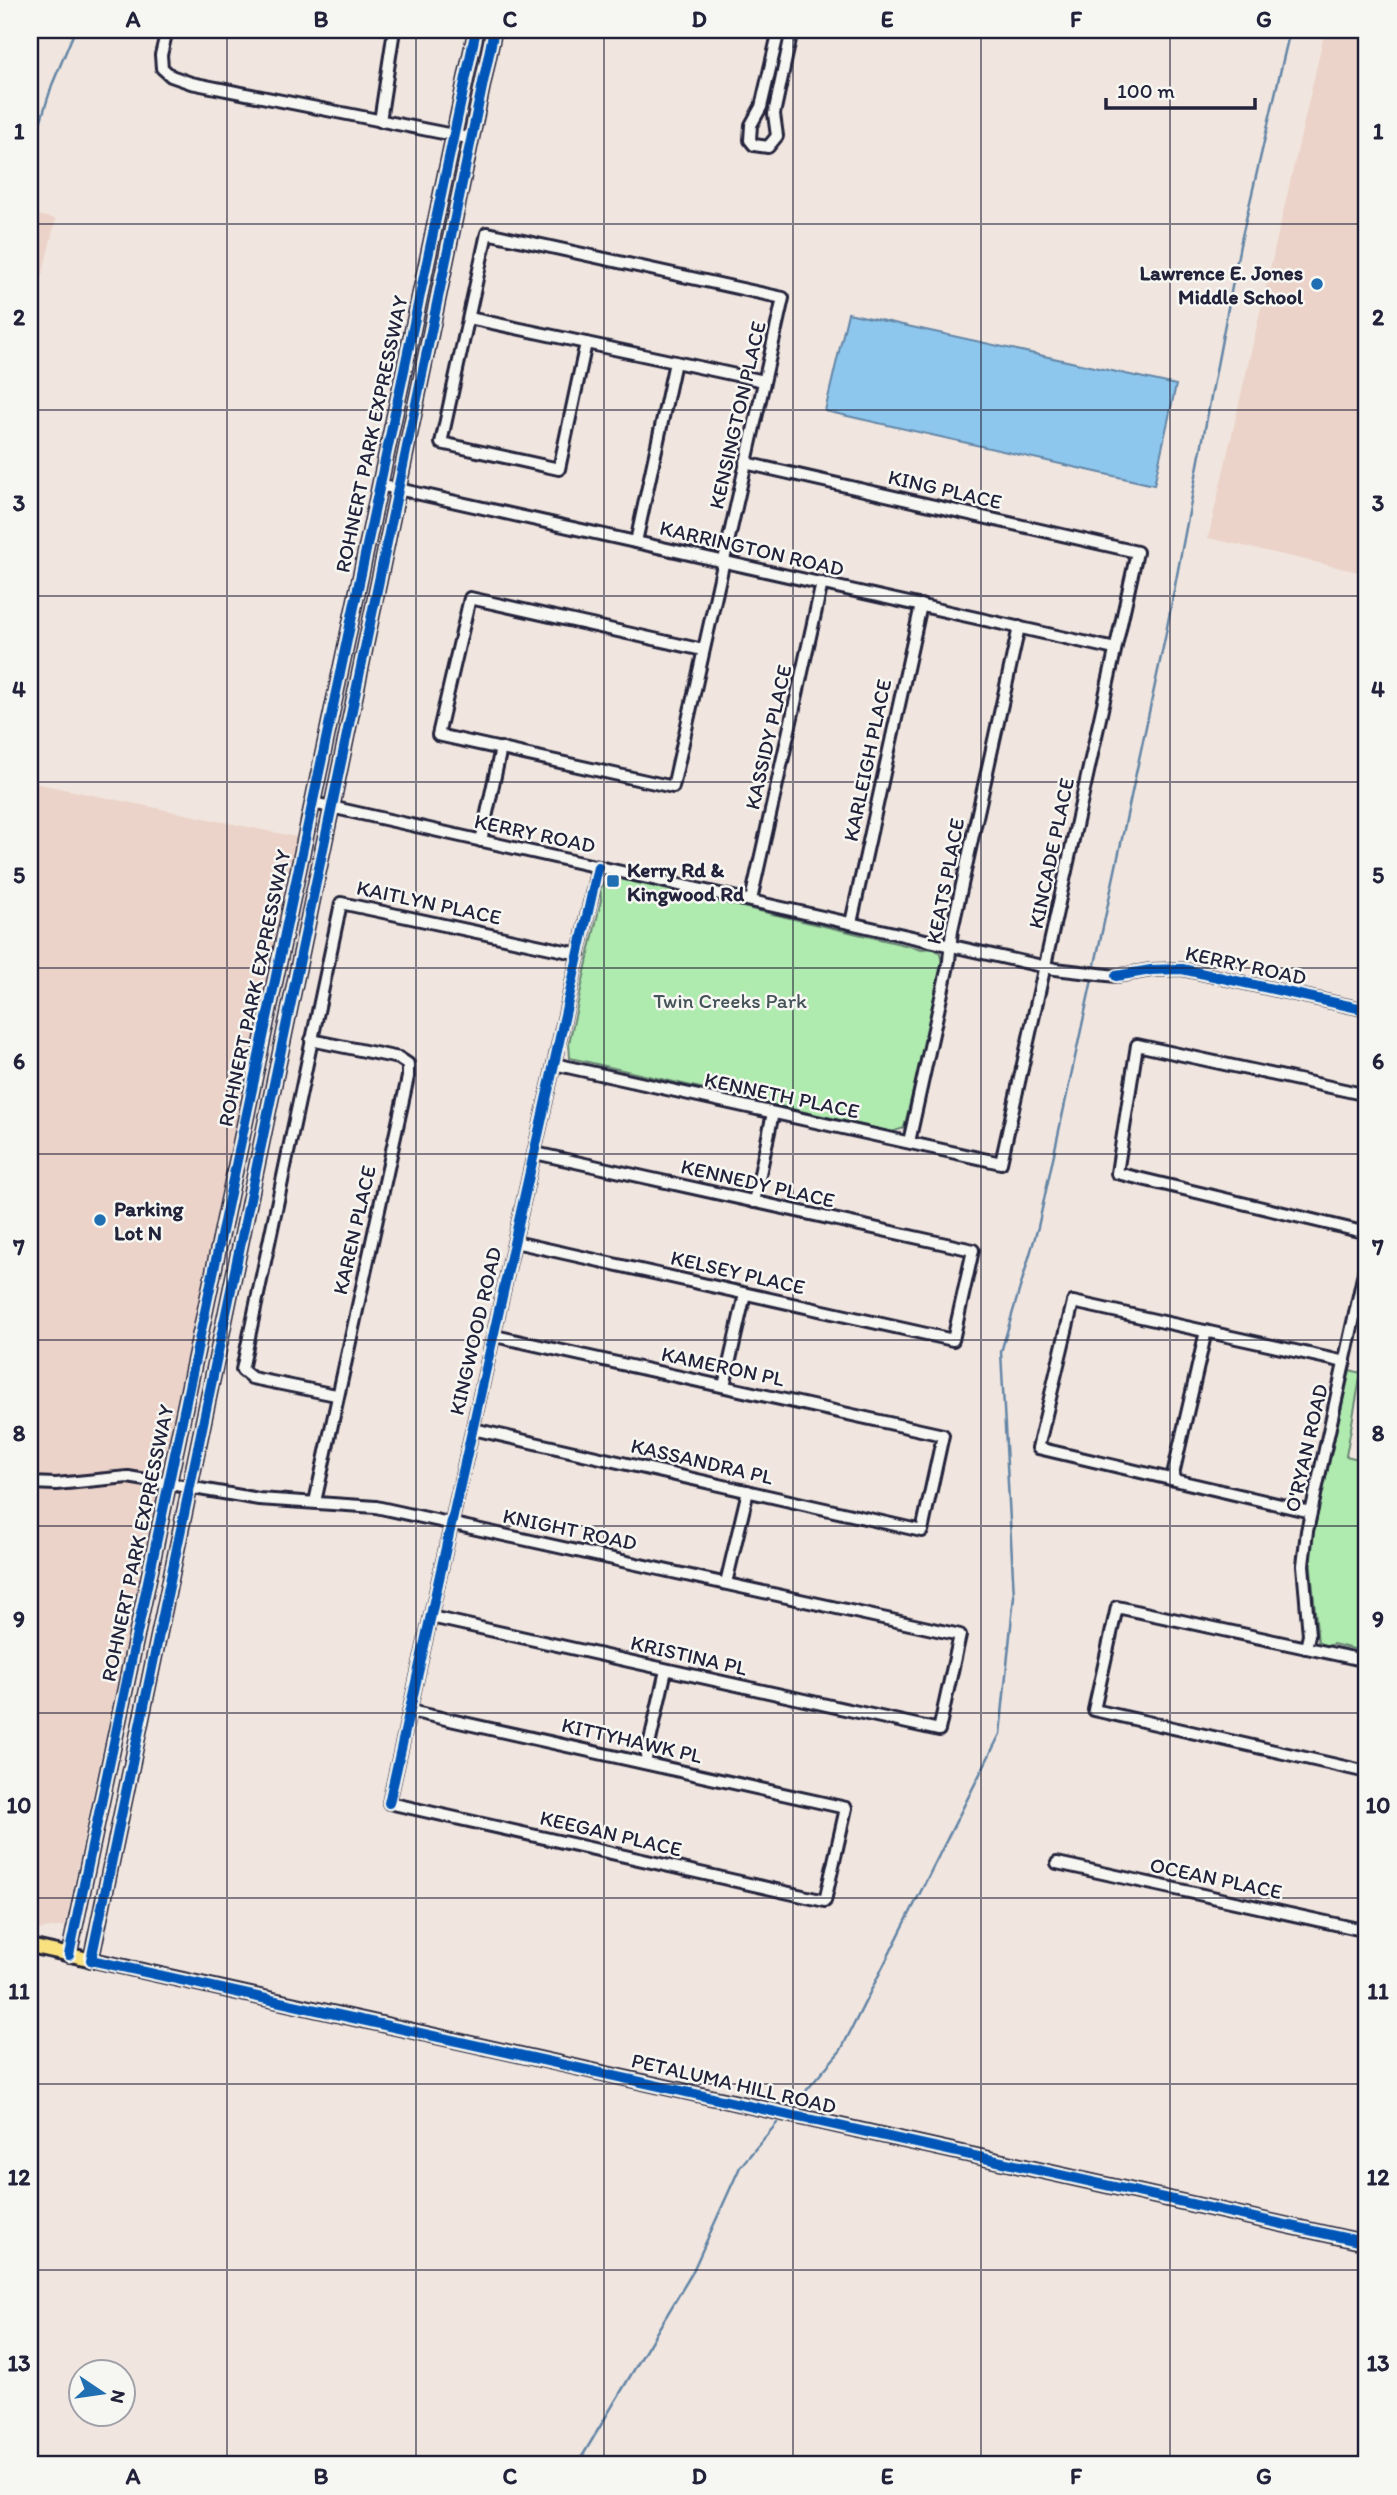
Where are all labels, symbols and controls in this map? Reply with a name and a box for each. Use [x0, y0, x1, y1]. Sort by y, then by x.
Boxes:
text: A [125, 5, 141, 33]
text: B [314, 5, 329, 33]
text: C [503, 5, 518, 33]
text: D [691, 5, 707, 33]
text: E [881, 5, 894, 33]
text: F [1070, 5, 1083, 33]
text: G [1256, 5, 1272, 33]
scale bar [1106, 66, 1255, 110]
text: 100 m [1117, 78, 1175, 103]
text: 1 [14, 117, 25, 145]
text: 1 [1373, 117, 1384, 145]
place label: Lawrence E. Jones Middle School [1139, 260, 1304, 309]
marker: Lawrence E. Jones Middle School [1309, 276, 1325, 292]
street label: ROHNERT PARK EXPRESSWAY [329, 293, 413, 575]
text: 2 [13, 303, 26, 331]
text: 2 [1372, 303, 1385, 331]
street label: KENSINGTON PLACE [703, 318, 771, 511]
street label: KING PLACE [886, 464, 1004, 514]
text: 3 [13, 489, 26, 517]
text: 3 [1372, 489, 1385, 517]
street label: KARRINGTON ROAD [657, 515, 847, 581]
street label: KASSIDY PLACE [739, 662, 797, 812]
text: 4 [12, 675, 26, 703]
text: 4 [1371, 675, 1385, 703]
street label: KARLEIGH PLACE [838, 676, 896, 844]
street label: KINCADE PLACE [1023, 775, 1079, 931]
street label: KERRY ROAD [472, 808, 598, 858]
street label: KEATS PLACE [921, 816, 969, 946]
street label: ROHNERT PARK EXPRESSWAY [212, 847, 296, 1129]
place label: Kerry Rd & Kingwood Rd [627, 857, 745, 907]
text: 5 [13, 861, 25, 889]
text: 5 [1372, 861, 1384, 889]
marker: Kerry Rd & Kingwood Rd [605, 873, 621, 889]
street label: KAITLYN PLACE [354, 874, 504, 930]
street label: KERRY ROAD [1183, 940, 1309, 990]
park label: Twin Creeks Park [653, 988, 807, 1013]
text: 6 [13, 1047, 25, 1075]
text: 6 [1372, 1047, 1384, 1075]
street label: KENNETH PLACE [702, 1066, 862, 1124]
street label: KENNEDY PLACE [679, 1153, 837, 1213]
street label: KAREN PLACE [327, 1163, 381, 1297]
place label: Parking Lot N [114, 1196, 185, 1245]
marker: Parking Lot N [92, 1212, 108, 1228]
text: 7 [12, 1233, 25, 1261]
text: 7 [1371, 1233, 1384, 1261]
street label: KINGWOOD ROAD [444, 1244, 507, 1417]
street label: KELSEY PLACE [668, 1244, 808, 1300]
street label: KAMERON PL [659, 1341, 787, 1391]
street label: O'RYAN ROAD [1279, 1382, 1333, 1514]
street label: ROHNERT PARK EXPRESSWAY [95, 1402, 179, 1684]
text: 8 [13, 1419, 26, 1447]
text: 8 [1372, 1419, 1385, 1447]
street label: KASSANDRA PL [629, 1433, 776, 1490]
street label: KNIGHT ROAD [501, 1503, 639, 1555]
text: 9 [13, 1605, 25, 1633]
text: 9 [1372, 1605, 1384, 1633]
street label: KRISTINA PL [628, 1629, 750, 1681]
street label: KITTYHAWK PL [559, 1712, 705, 1768]
text: 10 [7, 1791, 31, 1819]
text: 10 [1366, 1791, 1390, 1819]
street label: KEEGAN PLACE [538, 1805, 685, 1862]
street label: OCEAN PLACE [1148, 1852, 1285, 1904]
text: 11 [8, 1977, 30, 2005]
text: 11 [1367, 1977, 1389, 2005]
street label: PETALUMA HILL ROAD [629, 2047, 839, 2119]
text: 12 [8, 2163, 31, 2191]
text: 12 [1367, 2163, 1390, 2191]
text: 13 [7, 2349, 31, 2377]
text: 13 [1366, 2349, 1390, 2377]
north arrow [66, 2358, 136, 2428]
text: N [105, 2388, 131, 2406]
text: A [125, 2462, 141, 2490]
text: B [314, 2462, 329, 2490]
text: C [503, 2462, 518, 2490]
text: D [691, 2462, 707, 2490]
text: E [881, 2462, 894, 2490]
text: F [1070, 2462, 1083, 2490]
text: G [1256, 2462, 1272, 2490]

